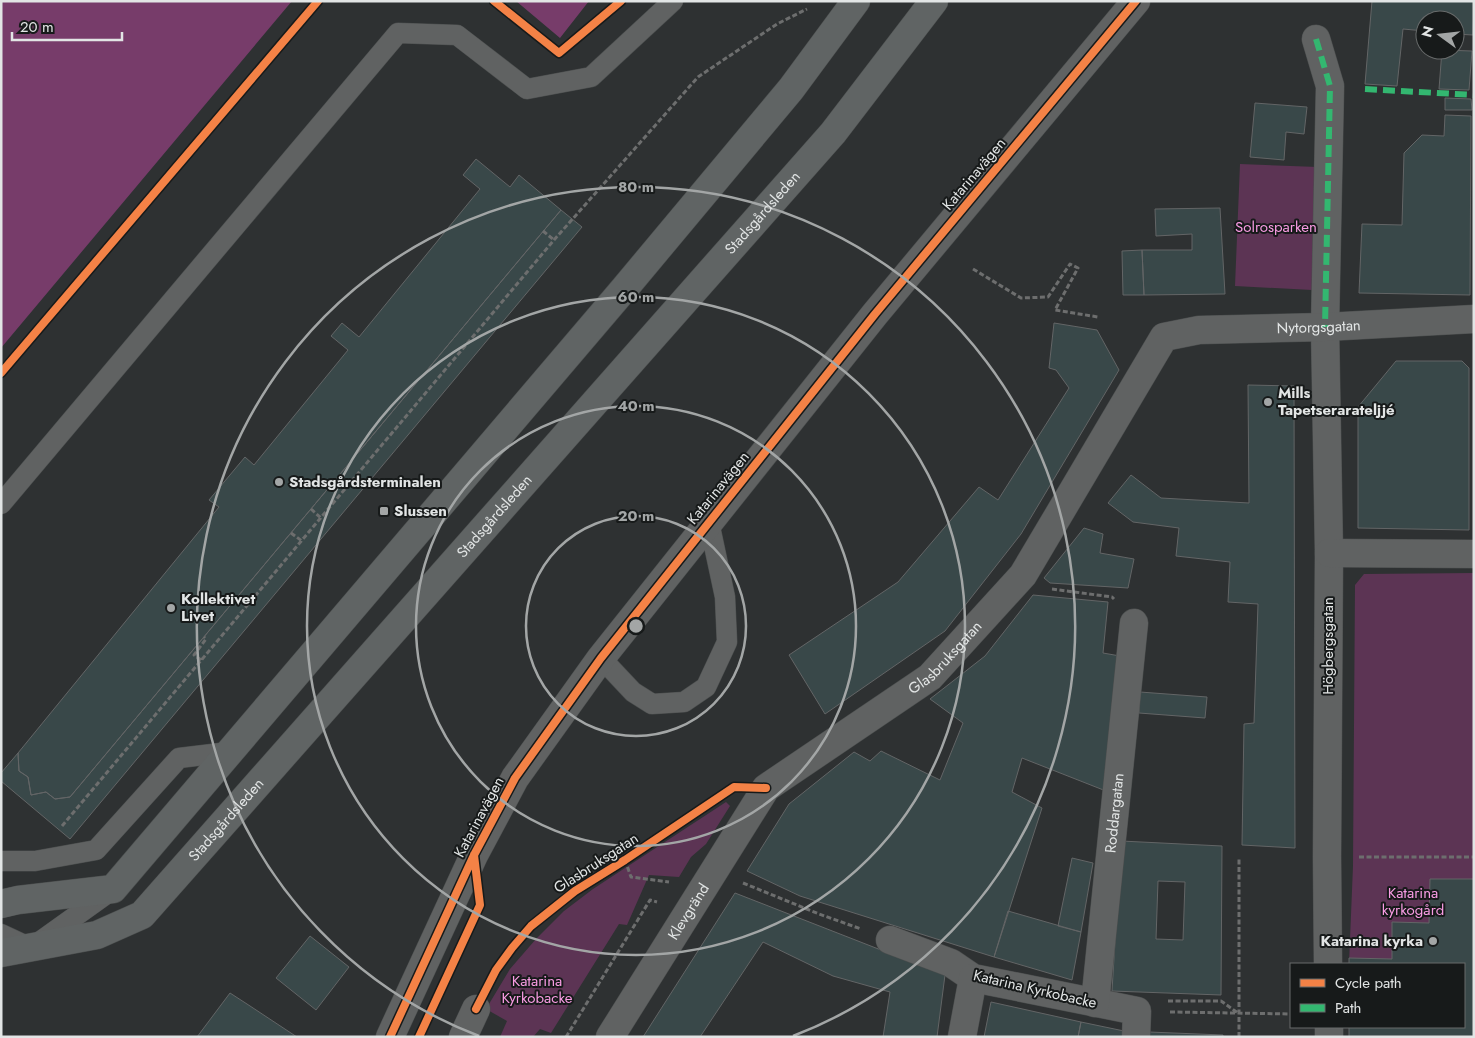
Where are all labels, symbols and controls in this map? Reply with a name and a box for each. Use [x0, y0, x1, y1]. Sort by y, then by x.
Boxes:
scale bar [12, 10, 122, 42]
north arrow [1415, 10, 1465, 60]
text: 20 m [20, 16, 54, 38]
text: N [1416, 24, 1439, 40]
street label: Katarinavägen [937, 133, 1011, 215]
street label: Stadsgårdsleden [720, 166, 805, 259]
text: 80 m [618, 176, 654, 198]
park label: Solrosparken [1235, 216, 1317, 238]
text: 60 m [618, 286, 654, 308]
street label: Nytorgsgatan [1276, 314, 1361, 339]
place label: Mills Tapetserarateljjé [1278, 382, 1395, 421]
text: 40 m [617, 395, 655, 417]
marker: Mills Tapetserarateljjé [1262, 396, 1274, 408]
street label: Katarinavägen [682, 447, 754, 529]
street label: Stadsgårdsleden [451, 470, 537, 563]
place label: Stadsgårdsterminalen [289, 471, 441, 493]
marker: Stadsgårdsterminalen [273, 476, 285, 488]
place label: Slussen [394, 500, 447, 522]
marker: Slussen [378, 505, 390, 517]
text: 20 m [618, 505, 654, 527]
place label: Kollektivet Livet [181, 588, 255, 627]
street label: Högbergsgatan [1317, 597, 1339, 695]
marker: Kollektivet Livet [165, 602, 177, 614]
street label: Glasbruksgatan [904, 616, 987, 700]
centre of rings [627, 617, 645, 635]
street label: Roddargatan [1099, 772, 1130, 854]
street label: Stadsgårdsleden [183, 773, 269, 866]
street label: Katarinavägen [448, 773, 510, 861]
street label: Glasbruksgatan [549, 827, 643, 899]
street label: Klevgränd [662, 879, 715, 944]
park label: Katarina kyrkogård [1382, 882, 1444, 921]
place label: Katarina kyrka [1320, 930, 1423, 952]
marker: Katarina kyrka [1427, 935, 1439, 947]
legend [1290, 963, 1465, 1028]
street label: Katarina Kyrkobacke [971, 964, 1099, 1014]
park label: Katarina Kyrkobacke [501, 970, 573, 1009]
text: Cycle path [1335, 972, 1402, 994]
text: Path [1335, 997, 1361, 1019]

